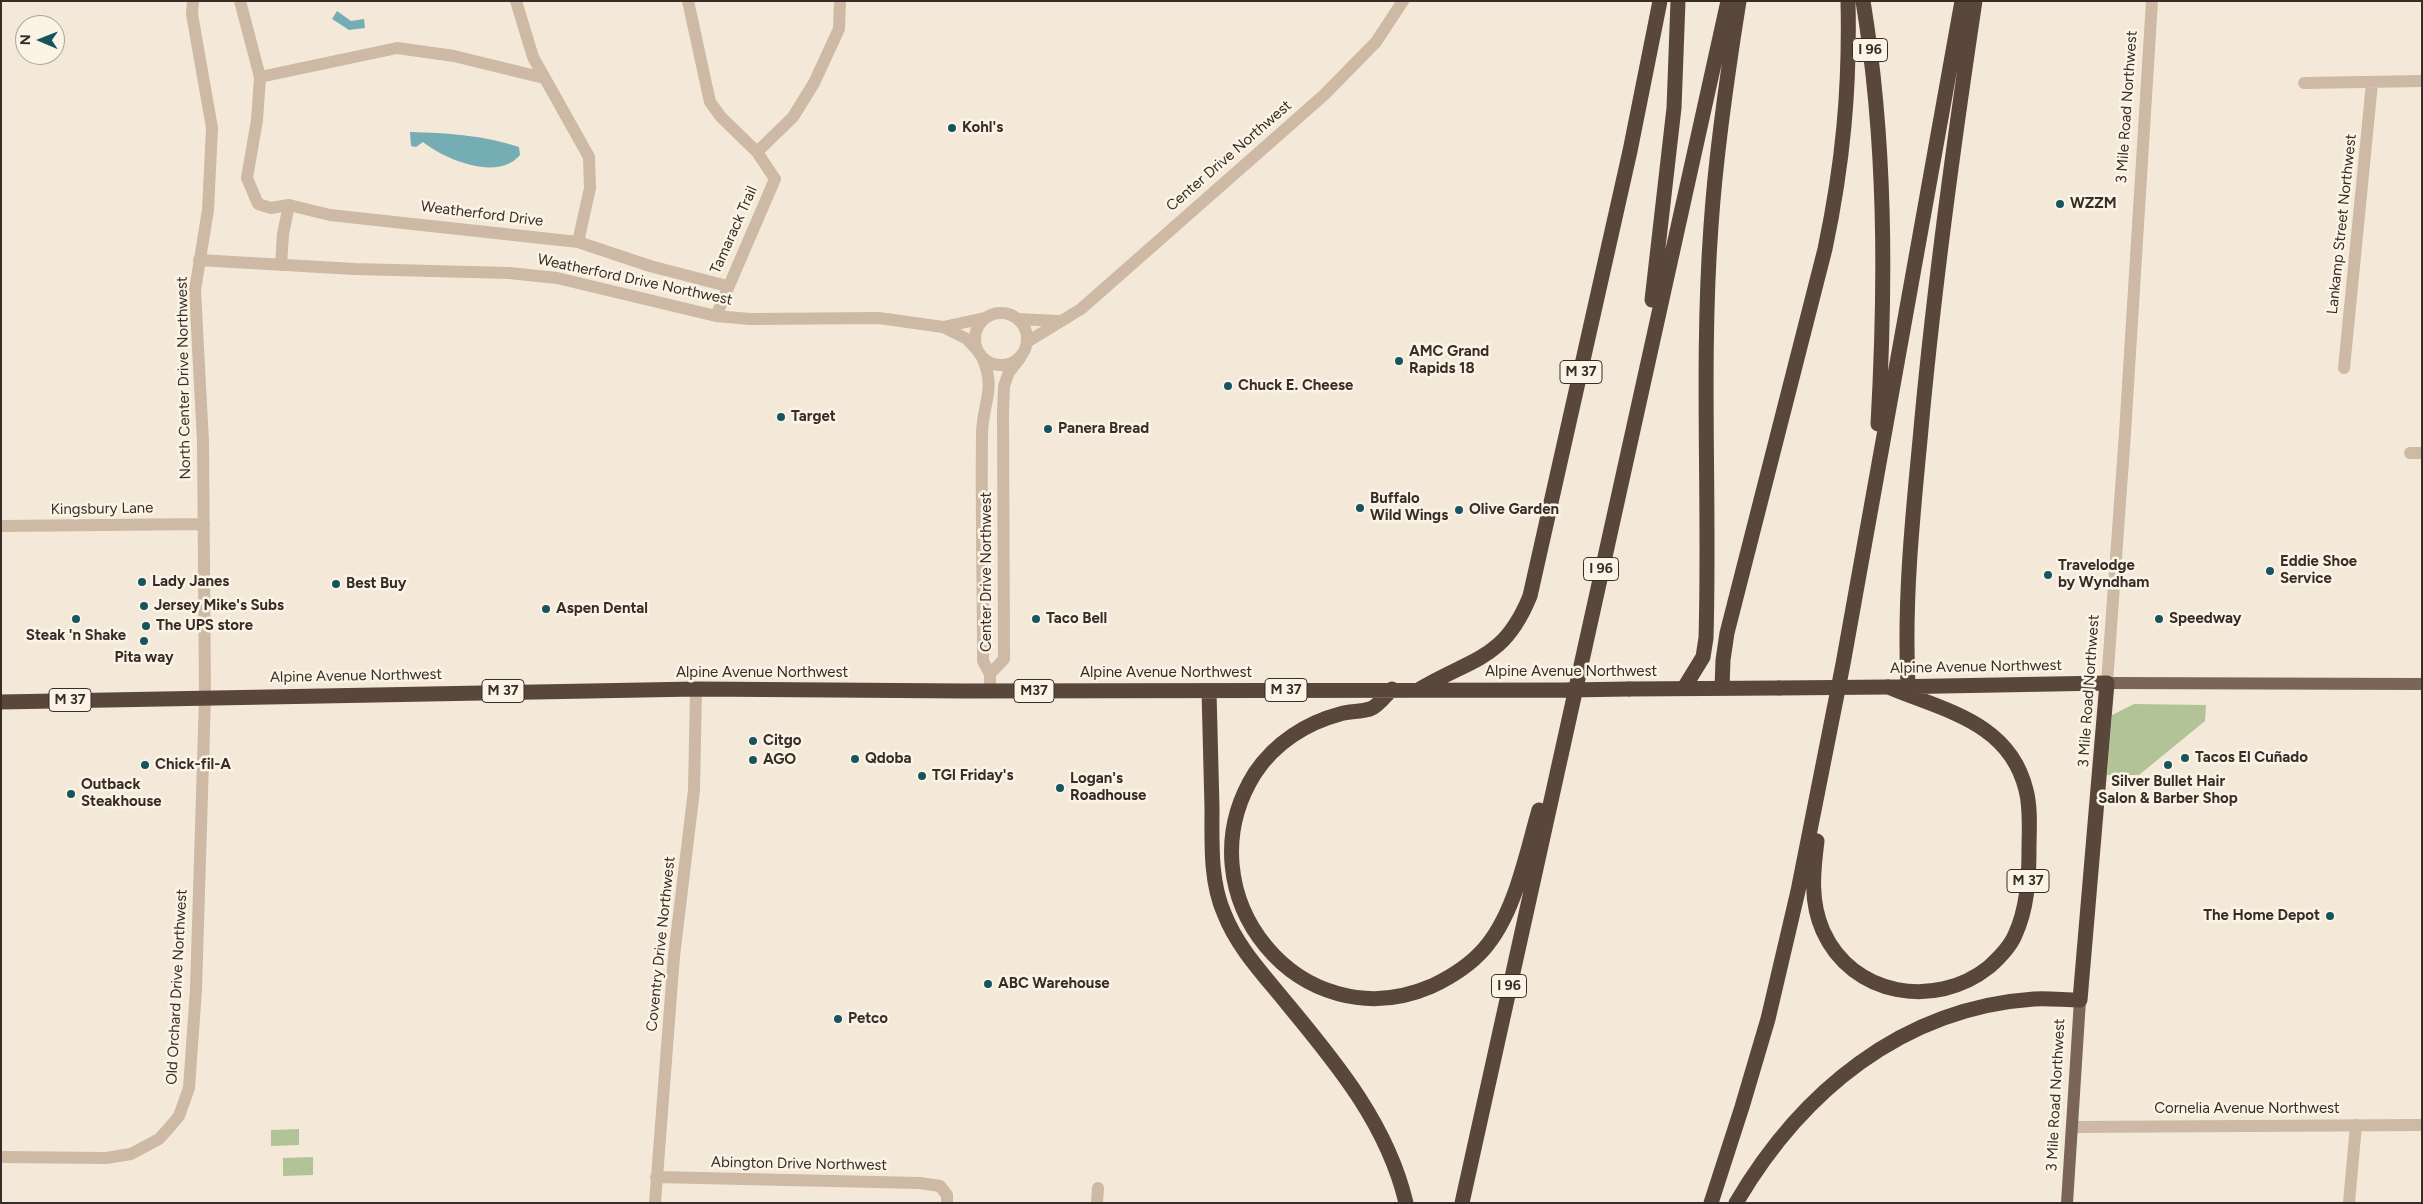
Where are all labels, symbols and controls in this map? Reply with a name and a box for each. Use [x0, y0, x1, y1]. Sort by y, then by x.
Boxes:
north arrow [15, 15, 65, 65]
street label: 3 Mile Road Northwest [2113, 30, 2141, 184]
text: N [17, 34, 34, 45]
road number: I 96 [1852, 38, 1888, 62]
street label: Center Drive Northwest [1163, 97, 1295, 215]
place label: Kohl's [962, 119, 1003, 137]
marker: Kohl's [946, 122, 958, 134]
street label: Lankamp Street Northwest [2324, 133, 2360, 315]
street label: Tamarack Trail [707, 183, 761, 277]
place label: WZZM [2070, 195, 2117, 213]
street label: Weatherford Drive [420, 198, 544, 230]
marker: WZZM [2054, 198, 2066, 210]
street label: Weatherford Drive Northwest [536, 251, 734, 309]
street label: North Center Drive Northwest [173, 276, 195, 480]
place label: AMC Grand Rapids 18 [1409, 343, 1489, 378]
marker: AMC Grand Rapids 18 [1393, 355, 1405, 367]
road number: M 37 [1560, 361, 1602, 384]
place label: Chuck E. Cheese [1238, 377, 1353, 395]
marker: Chuck E. Cheese [1222, 380, 1234, 392]
place label: Target [791, 408, 836, 426]
marker: Target [775, 411, 787, 423]
place label: Panera Bread [1058, 420, 1149, 438]
marker: Panera Bread [1042, 423, 1054, 435]
place label: Buffalo Wild Wings [1370, 490, 1448, 525]
street label: Center Drive Northwest [978, 492, 996, 652]
street label: Kingsbury Lane [51, 499, 153, 519]
place label: Olive Garden [1469, 501, 1559, 519]
marker: Buffalo Wild Wings [1354, 502, 1366, 514]
marker: Olive Garden [1453, 504, 1465, 516]
place label: Eddie Shoe Service [2280, 553, 2357, 588]
place label: Travelodge by Wyndham [2058, 557, 2149, 592]
road number: I 96 [1584, 558, 1618, 580]
marker: Eddie Shoe Service [2264, 565, 2276, 577]
marker: Travelodge by Wyndham [2042, 569, 2054, 581]
place label: Lady Janes [152, 573, 229, 591]
place label: Best Buy [346, 575, 406, 593]
marker: Lady Janes [136, 576, 148, 588]
marker: Best Buy [330, 578, 342, 590]
place label: Jersey Mike's Subs [154, 597, 284, 615]
marker: Jersey Mike's Subs [138, 600, 150, 612]
place label: Aspen Dental [556, 600, 648, 618]
marker: Aspen Dental [540, 603, 552, 615]
place label: Taco Bell [1046, 610, 1107, 628]
place label: Speedway [2169, 610, 2241, 628]
marker: Steak 'n Shake [70, 613, 82, 625]
marker: Taco Bell [1030, 613, 1042, 625]
marker: Speedway [2153, 613, 2165, 625]
street label: 3 Mile Road Northwest [2075, 614, 2103, 768]
place label: The UPS store [156, 617, 253, 635]
marker: The UPS store [140, 620, 152, 632]
place label: Steak 'n Shake [26, 627, 126, 645]
marker: Pita way [138, 635, 150, 647]
place label: Pita way [114, 649, 174, 667]
street label: Alpine Avenue Northwest [1890, 656, 2062, 678]
street label: Alpine Avenue Northwest [1485, 663, 1657, 681]
street label: Alpine Avenue Northwest [676, 664, 848, 682]
street label: Alpine Avenue Northwest [1080, 664, 1252, 682]
street label: Alpine Avenue Northwest [270, 665, 442, 687]
road number: M 37 [1265, 678, 1307, 702]
road number: M 37 [482, 679, 524, 702]
road number: M37 [1014, 679, 1054, 702]
road number: M 37 [49, 688, 91, 712]
place label: Citgo [763, 732, 801, 750]
marker: Citgo [747, 735, 759, 747]
place label: Tacos El Cuñado [2195, 749, 2308, 767]
place label: Qdoba [865, 750, 911, 768]
place label: AGO [763, 751, 796, 769]
marker: Tacos El Cuñado [2179, 752, 2191, 764]
marker: Qdoba [849, 753, 861, 765]
marker: AGO [747, 754, 759, 766]
place label: Chick-fil-A [155, 756, 231, 774]
marker: Chick-fil-A [139, 759, 151, 771]
marker: Silver Bullet Hair Salon & Barber Shop [2162, 759, 2174, 771]
place label: TGI Friday's [932, 767, 1013, 785]
marker: TGI Friday's [916, 770, 928, 782]
place label: Logan's Roadhouse [1070, 770, 1146, 805]
place label: Silver Bullet Hair Salon & Barber Shop [2098, 773, 2238, 808]
place label: Outback Steakhouse [81, 776, 161, 811]
marker: Logan's Roadhouse [1054, 782, 1066, 794]
marker: Outback Steakhouse [65, 788, 77, 800]
street label: Coventry Drive Northwest [643, 856, 679, 1032]
road number: M 37 [2007, 869, 2049, 892]
street label: Old Orchard Drive Northwest [163, 889, 191, 1085]
place label: The Home Depot [2203, 907, 2320, 925]
marker: The Home Depot [2324, 910, 2336, 922]
road number: I 96 [1492, 974, 1526, 998]
place label: ABC Warehouse [998, 975, 1110, 993]
marker: ABC Warehouse [982, 978, 994, 990]
place label: Petco [848, 1010, 888, 1028]
marker: Petco [832, 1013, 844, 1025]
street label: 3 Mile Road Northwest [2043, 1018, 2069, 1172]
street label: Cornelia Avenue Northwest [2154, 1100, 2340, 1118]
street label: Abington Drive Northwest [711, 1153, 887, 1175]

